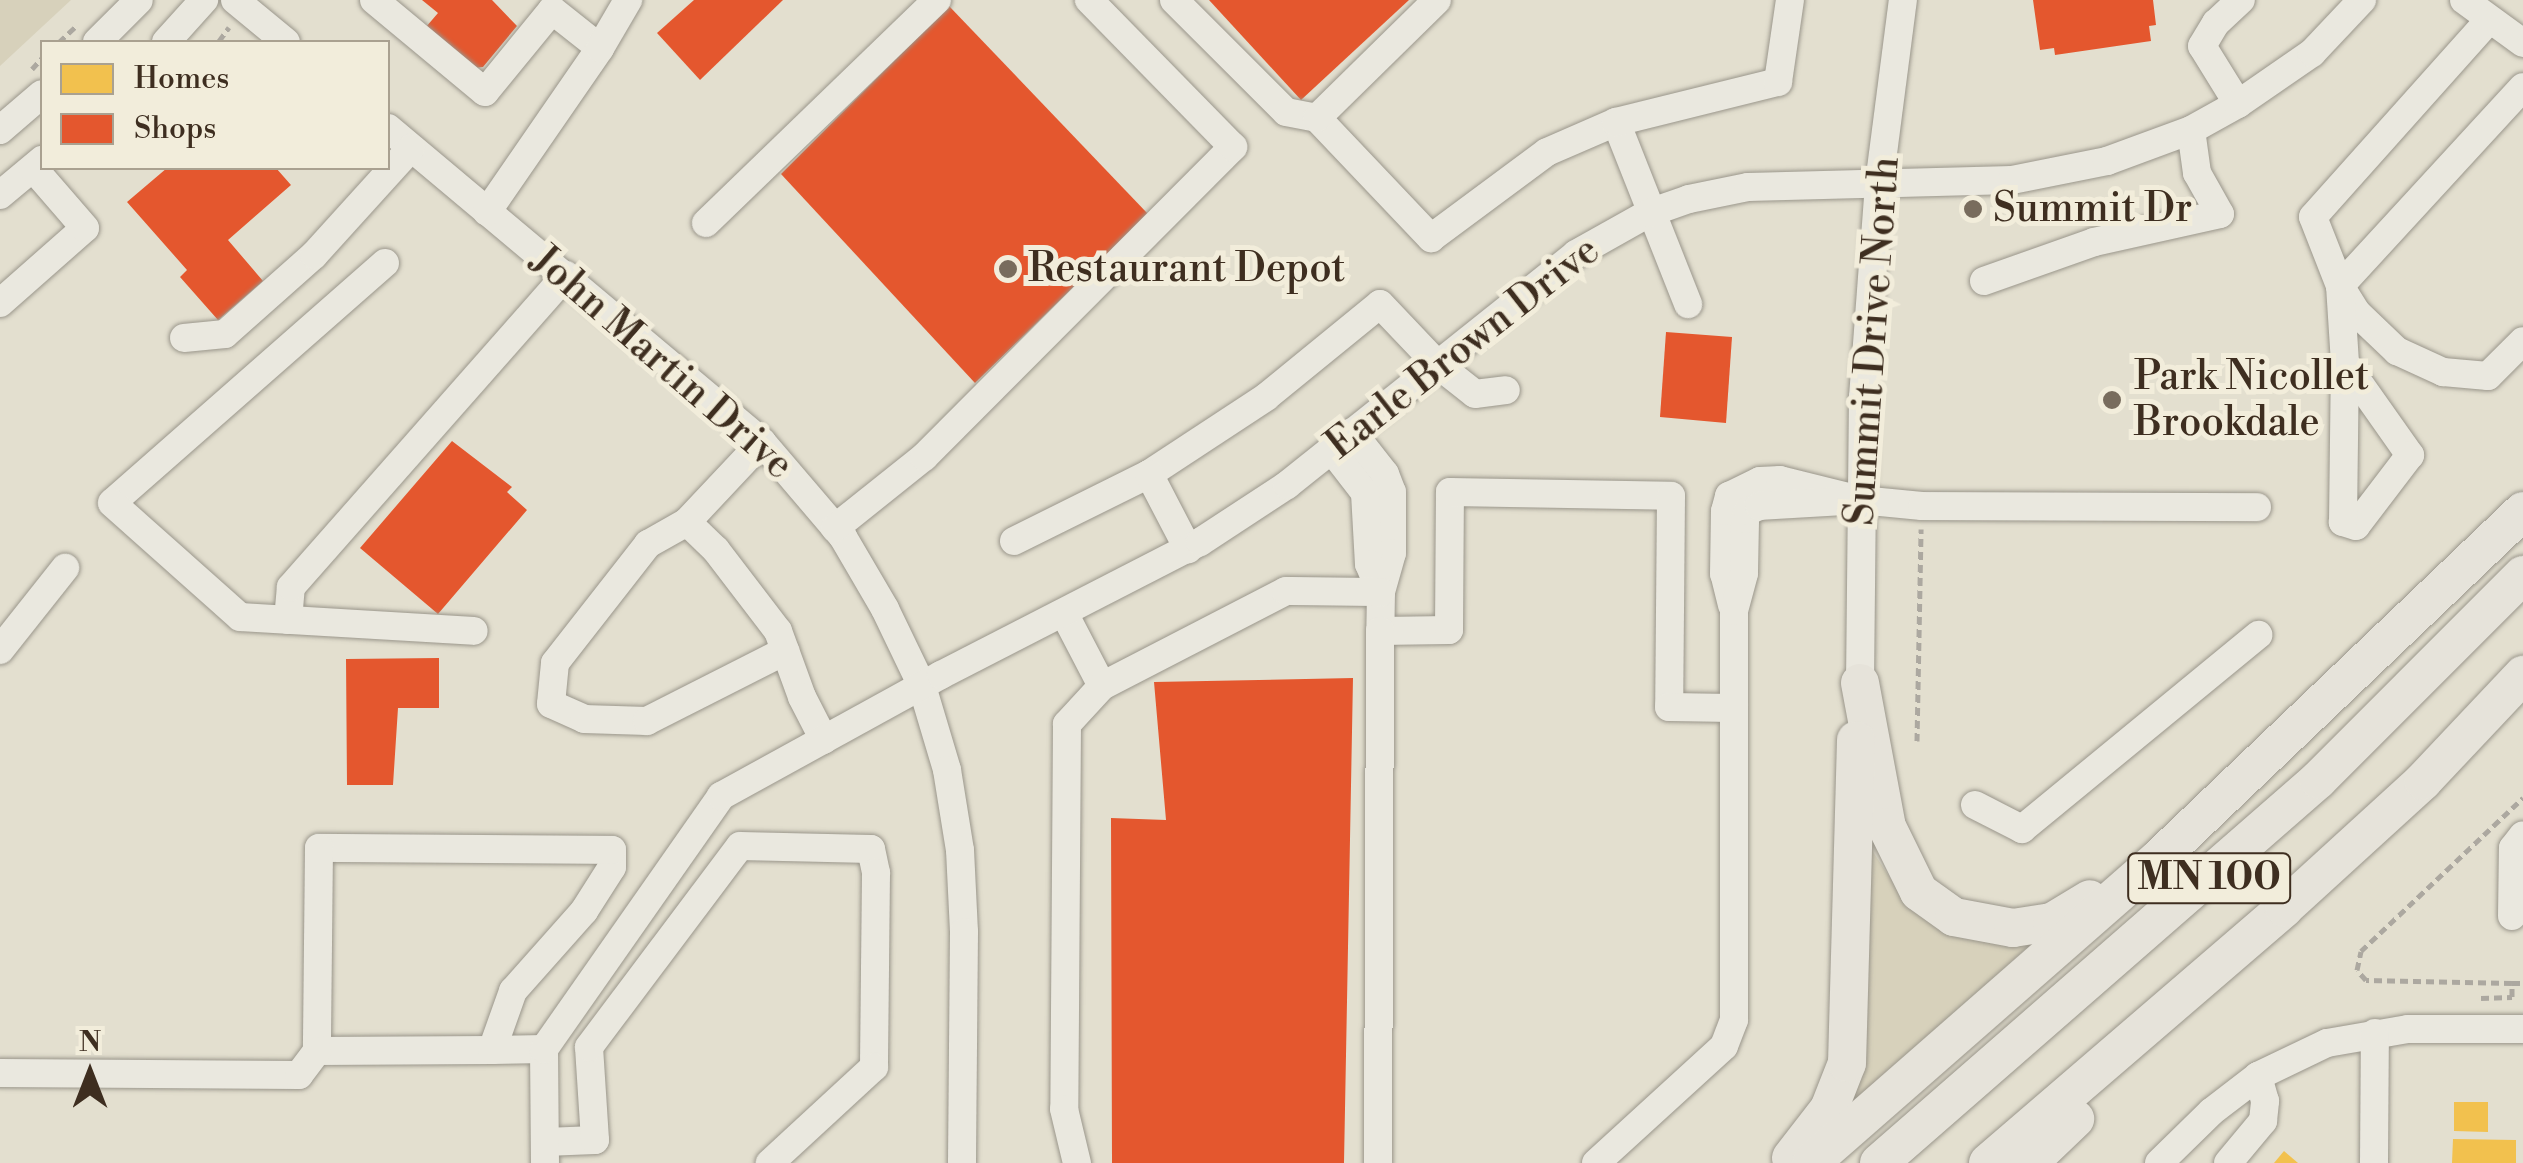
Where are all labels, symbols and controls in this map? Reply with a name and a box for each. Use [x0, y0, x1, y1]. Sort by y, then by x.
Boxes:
legend [40, 40, 390, 170]
text: Homes [134, 60, 229, 98]
text: Shops [134, 110, 216, 148]
street label: Summit Drive North [1836, 155, 1910, 527]
place label: Summit Dr [1993, 185, 2192, 233]
marker: Summit Dr [1962, 198, 1984, 220]
street label: Earle Brown Drive [1317, 227, 1609, 469]
street label: John Martin Drive [521, 236, 803, 490]
place label: Restaurant Depot [1028, 245, 1346, 293]
marker: Restaurant Depot [997, 258, 1019, 280]
place label: Park Nicollet Brookdale [2134, 353, 2369, 447]
marker: Park Nicollet Brookdale [2099, 387, 2125, 413]
road number: MN 100 [2126, 845, 2292, 911]
north arrow [40, 1023, 140, 1123]
text: N [79, 1025, 101, 1060]

